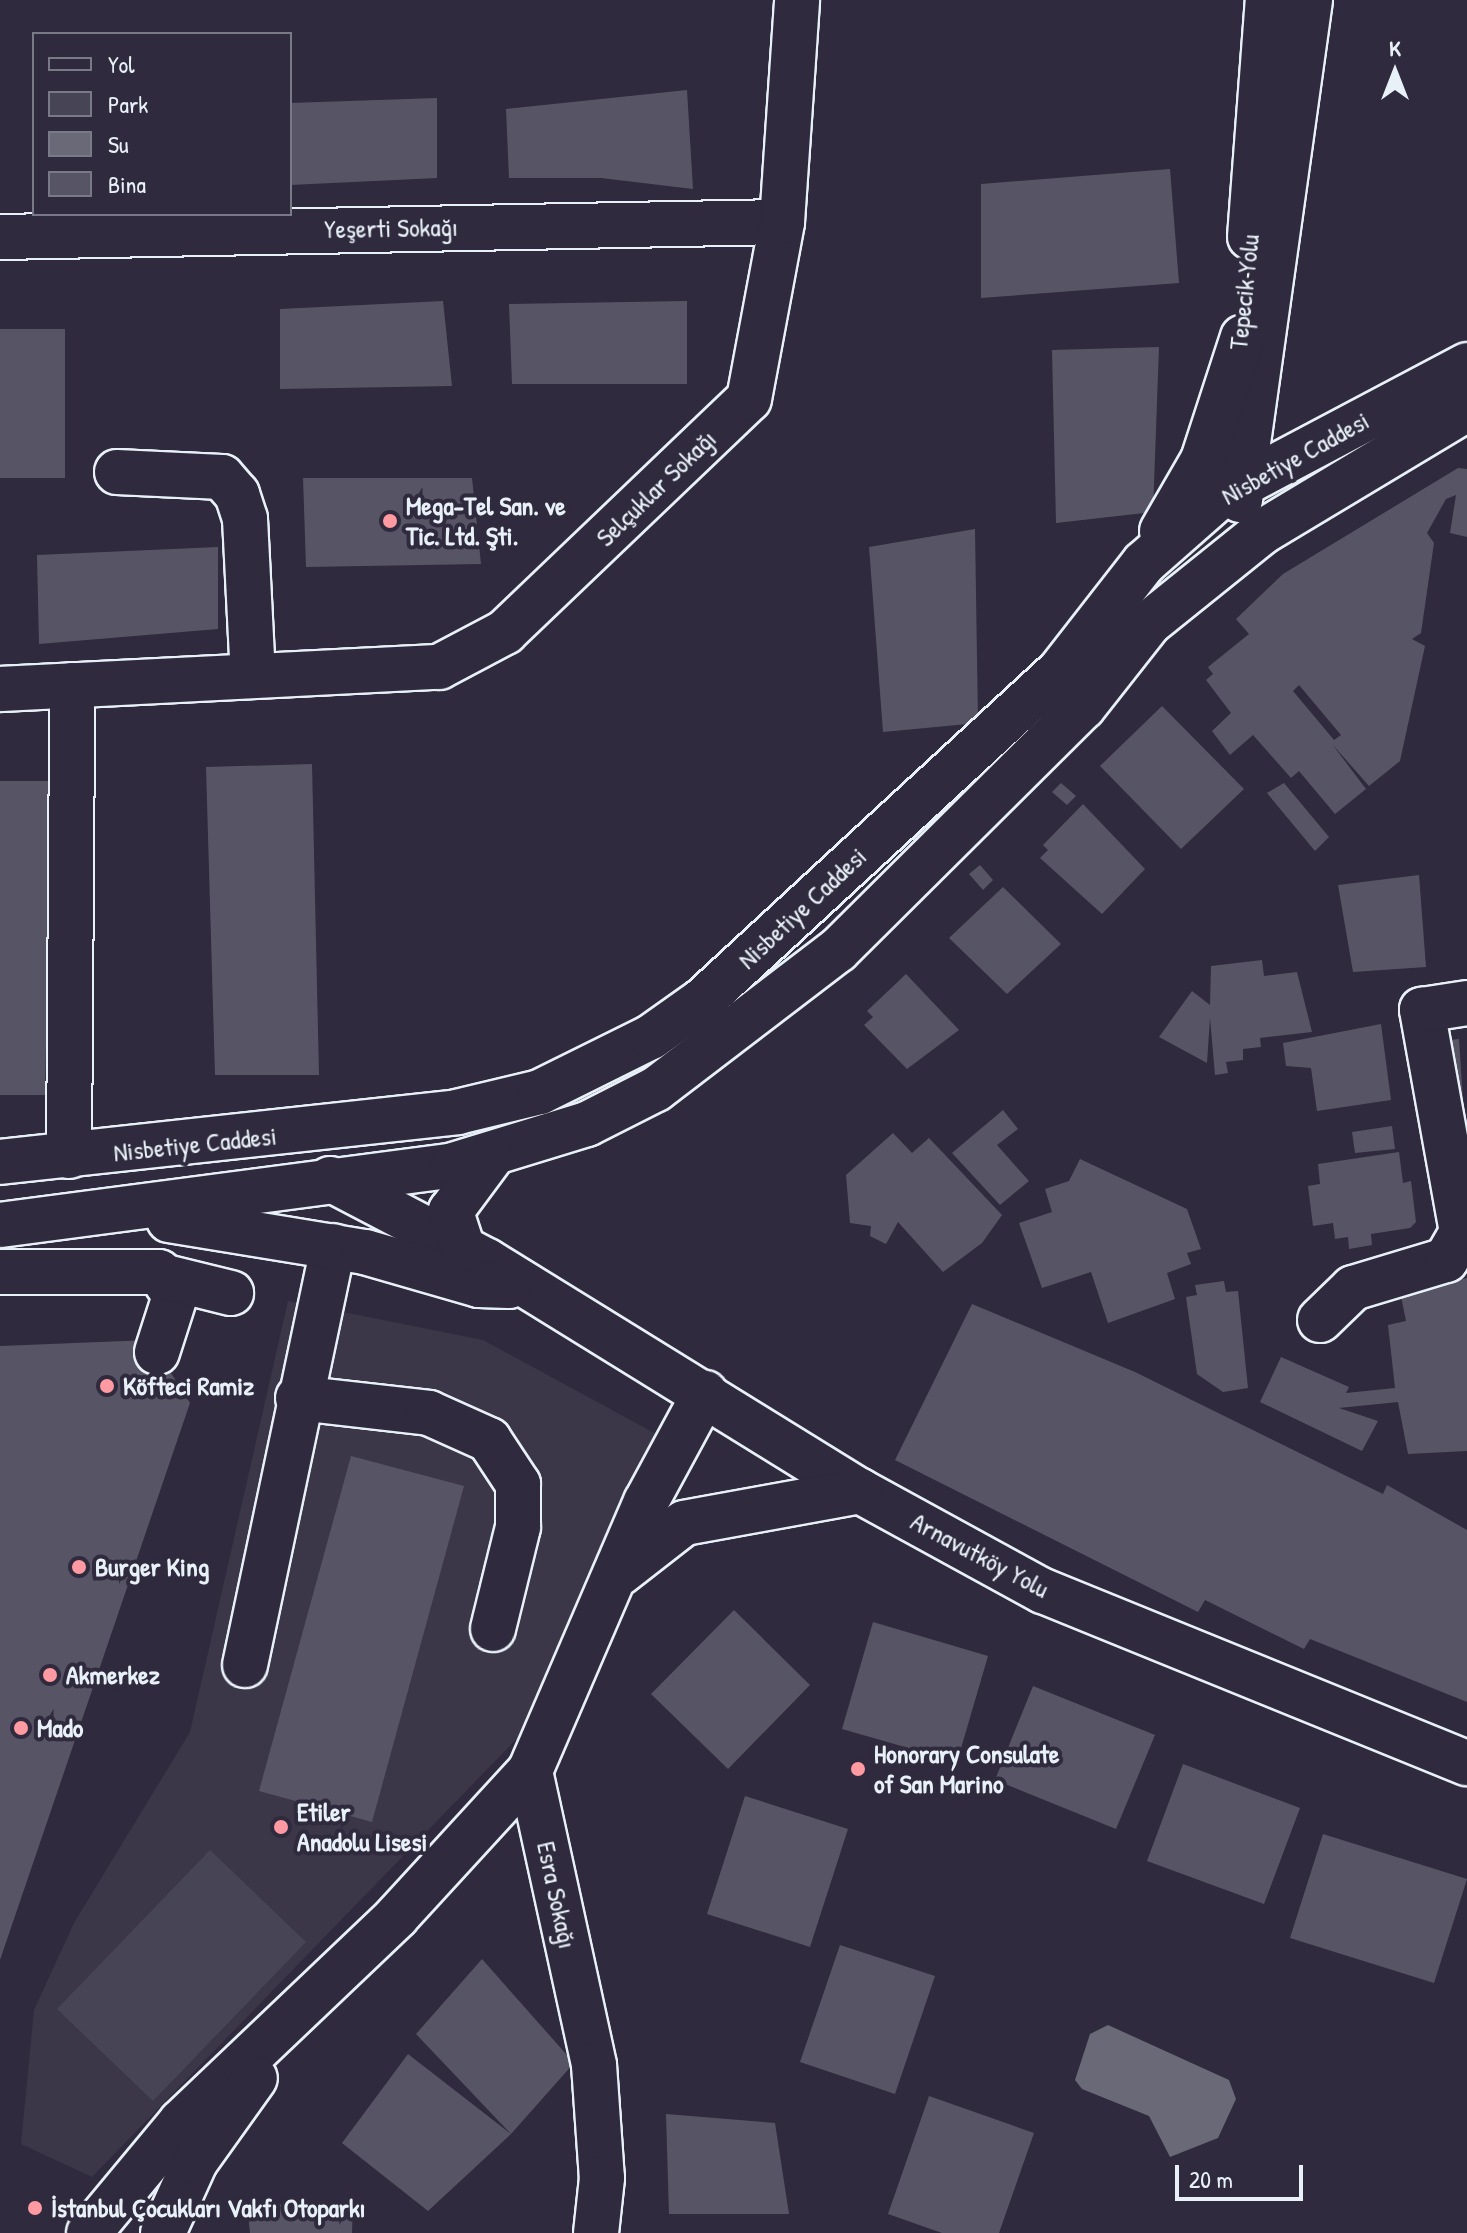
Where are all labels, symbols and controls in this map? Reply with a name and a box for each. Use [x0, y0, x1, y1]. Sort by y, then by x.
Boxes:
legend [32, 32, 292, 216]
north arrow [1355, 32, 1435, 112]
text: K [1389, 33, 1401, 63]
text: Yol [108, 48, 135, 80]
text: Park [108, 88, 148, 120]
text: Su [108, 128, 129, 160]
text: Bina [108, 168, 146, 200]
street label: Yeşerti Sokağı [324, 211, 458, 245]
street label: Tepecik Yolu [1222, 233, 1266, 351]
street label: Nisbetiye Caddesi [1216, 405, 1374, 511]
street label: Selçuklar Sokağı [590, 423, 722, 553]
place label: Mega-Tel San. ve Tic. Ltd. Şti. [406, 490, 566, 552]
marker: Mega-Tel San. ve Tic. Ltd. Şti. [381, 512, 399, 530]
street label: Nisbetiye Caddesi [731, 841, 873, 975]
street label: Nisbetiye Caddesi [112, 1120, 278, 1168]
place label: Köfteci Ramiz [123, 1370, 254, 1402]
marker: Köfteci Ramiz [98, 1377, 116, 1395]
street label: Arnavutköy Yolu [906, 1506, 1054, 1604]
place label: Burger King [95, 1551, 209, 1583]
marker: Burger King [70, 1558, 88, 1576]
place label: Akmerkez [66, 1659, 160, 1691]
marker: Akmerkez [41, 1666, 59, 1684]
place label: Mado [37, 1712, 83, 1744]
marker: Mado [12, 1719, 30, 1737]
place label: Honorary Consulate of San Marino [874, 1738, 1059, 1800]
marker: Honorary Consulate of San Marino [849, 1760, 867, 1778]
place label: Etiler Anadolu Lisesi [297, 1796, 427, 1858]
marker: Etiler Anadolu Lisesi [272, 1818, 290, 1836]
street label: Esra Sokağı [530, 1839, 584, 1951]
scale bar [1179, 2149, 1307, 2199]
text: 20 m [1189, 2163, 1233, 2195]
place label: İstanbul Çocukları Vakfı Otoparkı [51, 2192, 365, 2224]
marker: İstanbul Çocukları Vakfı Otoparkı [26, 2199, 44, 2217]

